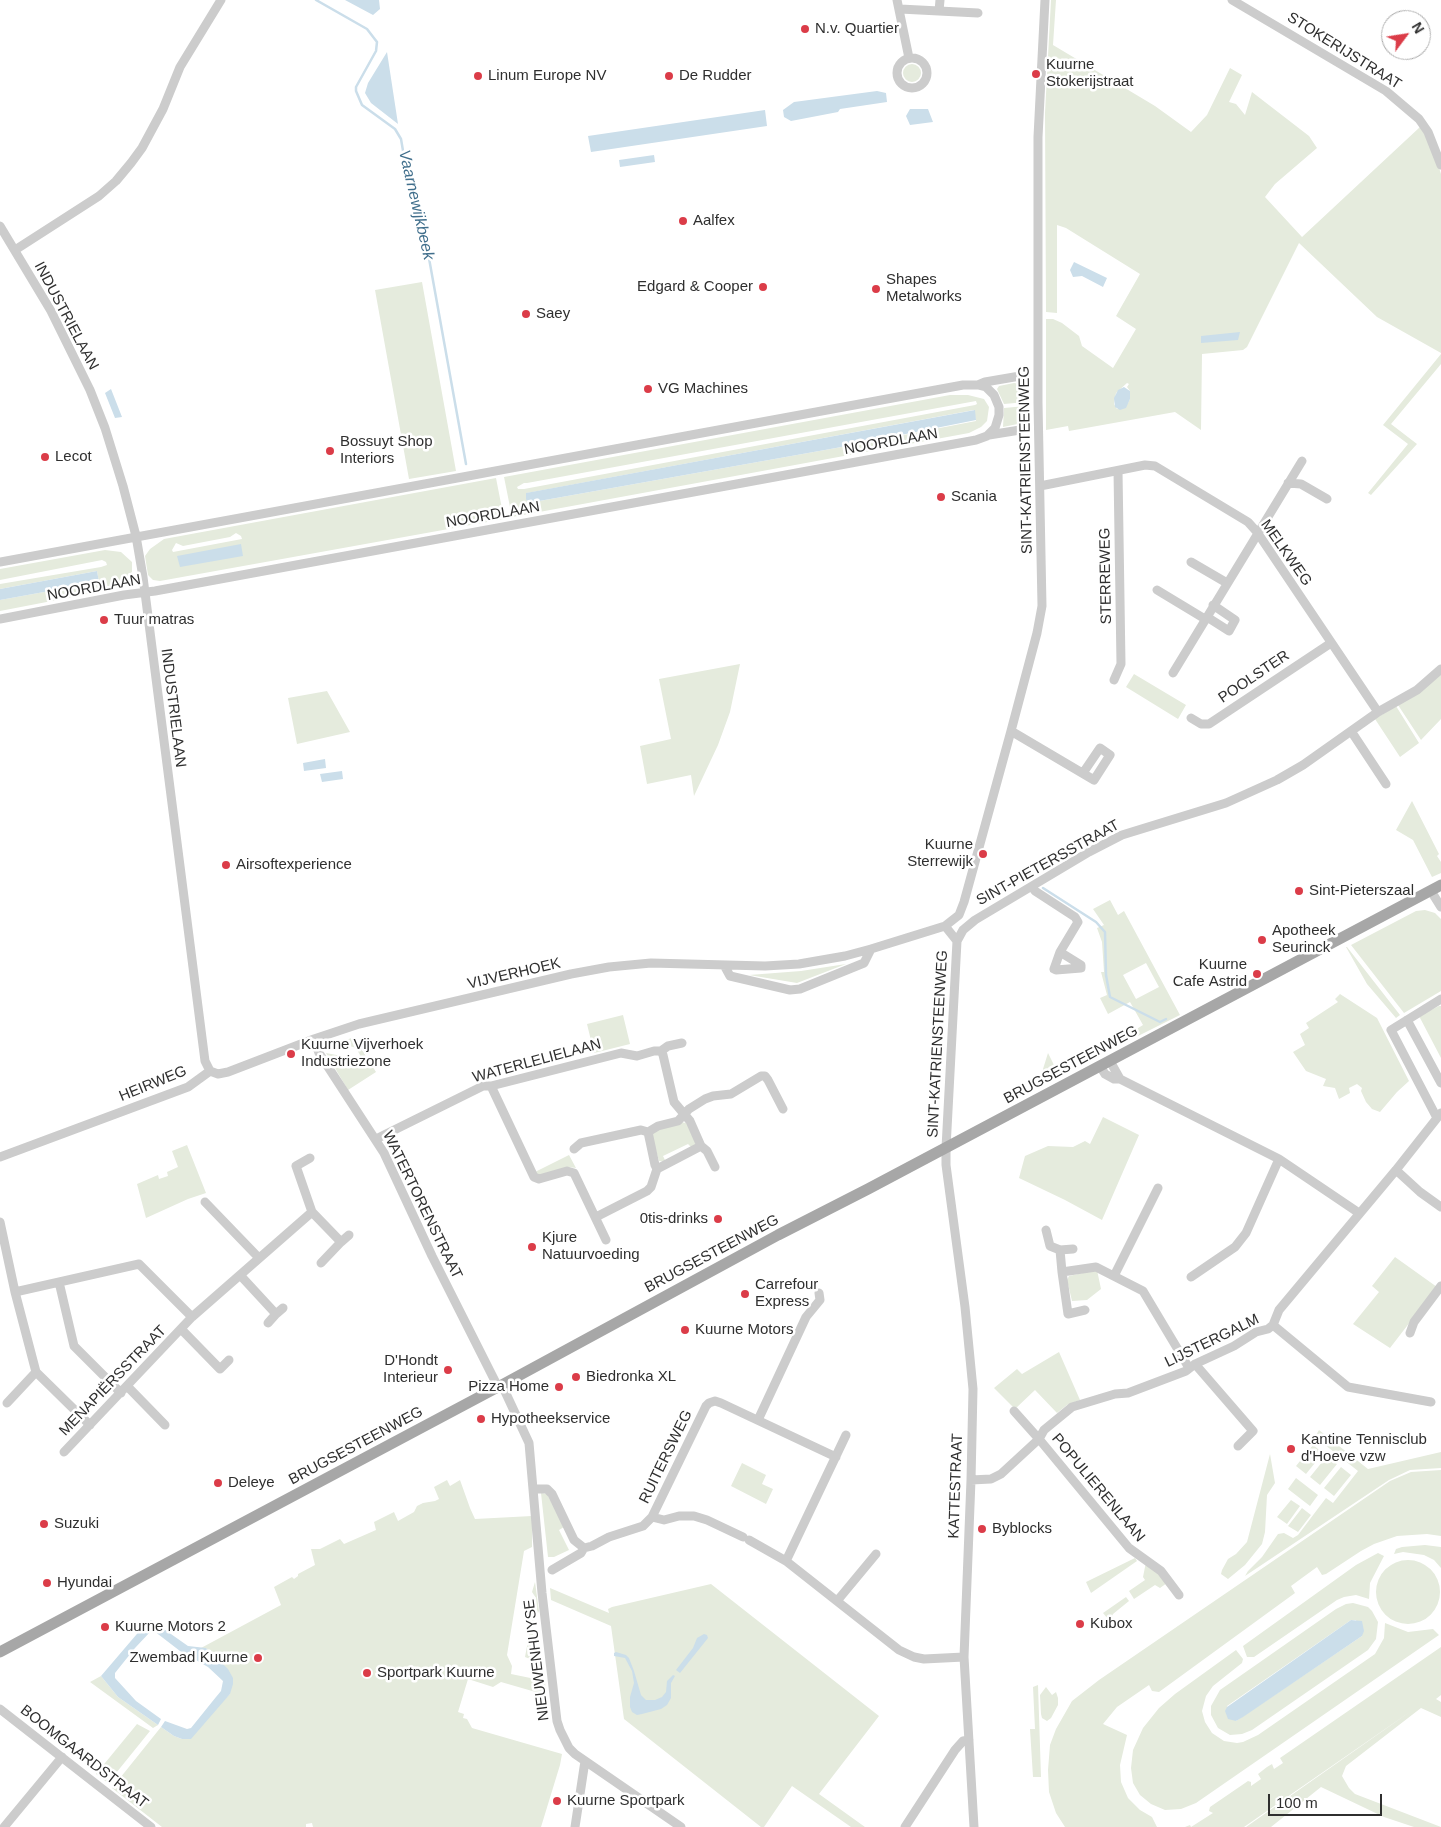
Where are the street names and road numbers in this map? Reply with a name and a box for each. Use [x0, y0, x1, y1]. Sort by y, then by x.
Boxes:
street label: STOKERIJSTRAAT [1284, 9, 1404, 93]
street label: INDUSTRIELAAN [30, 259, 102, 373]
street label: SINT-KATRIENSTEENWEG [1015, 366, 1037, 554]
street label: NOORDLAAN [843, 425, 939, 459]
street label: NOORDLAAN [445, 498, 541, 532]
street label: MELKWEG [1257, 516, 1315, 590]
street label: STERREWEG [1096, 528, 1116, 624]
street label: NOORDLAAN [46, 571, 142, 605]
street label: INDUSTRIELAAN [157, 647, 189, 769]
street label: POOLSTER [1215, 647, 1293, 707]
street label: SINT-PIETERSSTRAAT [973, 816, 1123, 910]
street label: SINT-KATRIENSTEENWEG [924, 950, 952, 1138]
street label: VIJVERHOEK [466, 955, 562, 993]
street label: BRUGSESTEENWEG [1001, 1022, 1141, 1108]
street label: WATERLELIELAAN [471, 1035, 603, 1087]
street label: HEIRWEG [117, 1062, 189, 1106]
street label: WATERTORENSTRAAT [378, 1128, 466, 1282]
street label: BRUGSESTEENWEG [642, 1211, 782, 1297]
street label: LIJSTERGALM [1162, 1310, 1262, 1372]
street label: MENAPIËRSSTRAAT [56, 1322, 170, 1440]
street label: BRUGSESTEENWEG [286, 1403, 426, 1489]
street label: RUITERSWEG [636, 1407, 696, 1507]
street label: POPULIERENLAAN [1047, 1430, 1149, 1546]
street label: KATTESTRAAT [945, 1433, 967, 1539]
street label: NIEUWENHUYSE [521, 1598, 553, 1722]
street label: BOOMGAARDSTRAAT [17, 1702, 151, 1812]

